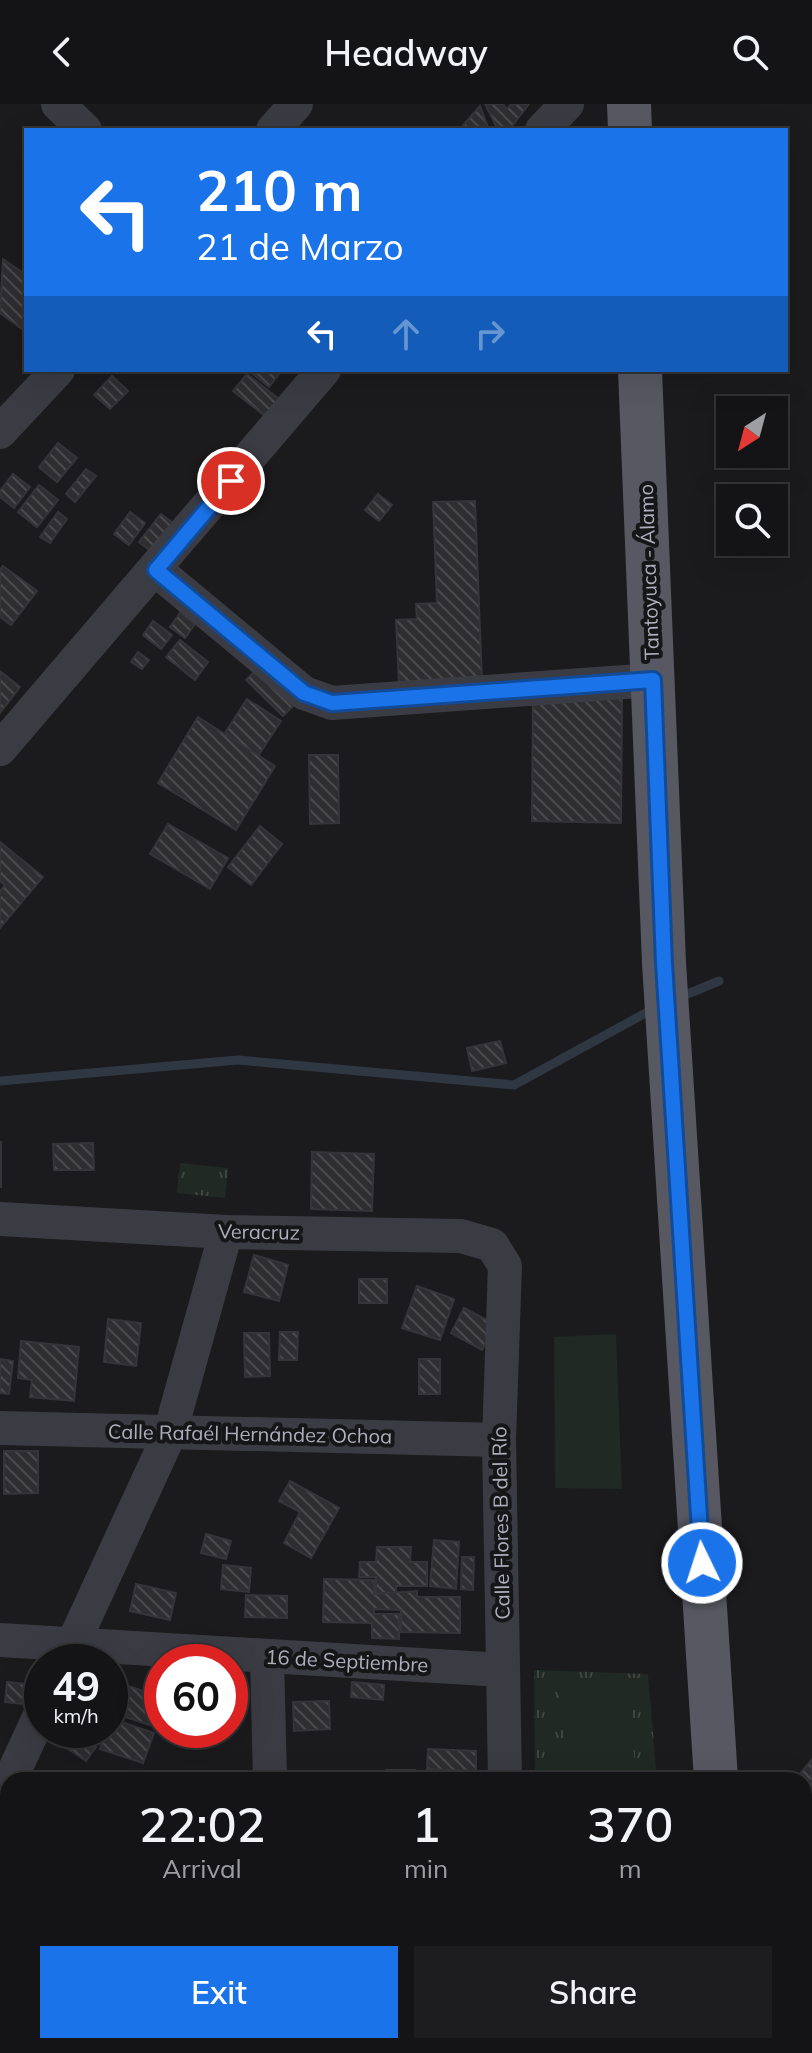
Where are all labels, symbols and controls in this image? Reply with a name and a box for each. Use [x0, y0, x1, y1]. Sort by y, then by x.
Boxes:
icon: back [40, 30, 84, 74]
text: Headway [324, 30, 488, 75]
icon: search [728, 30, 772, 74]
text: 210 m [196, 155, 363, 225]
icon: left [64, 160, 168, 264]
text: 21 de Marzo [196, 224, 404, 269]
icon: left [300, 312, 344, 356]
icon: ahead [384, 312, 428, 356]
icon: right [468, 312, 512, 356]
north arrow [716, 396, 788, 468]
map controls [716, 396, 788, 556]
pin [197, 447, 265, 515]
icon: arrive [209, 459, 253, 503]
street label: Tantoyuca - Álamo [633, 484, 664, 660]
button: search [716, 484, 788, 556]
street label: Veracruz [218, 1218, 300, 1245]
street label: Calle Rafaél Hernández Ochoa [108, 1419, 392, 1448]
street label: Calle Flores B del Río [486, 1426, 515, 1620]
position arrow [660, 1521, 744, 1605]
speed limit sign: 60 [144, 1644, 248, 1748]
street label: 16 de Septiembre [265, 1644, 429, 1677]
text: 49 [52, 1661, 100, 1711]
text: km/h [53, 1703, 99, 1728]
text: 22:02 [139, 1794, 265, 1854]
text: 1 [412, 1794, 440, 1854]
text: 370 [587, 1794, 673, 1854]
text: Arrival [162, 1852, 242, 1885]
text: min [404, 1852, 448, 1885]
text: m [619, 1852, 642, 1885]
button: Exit [40, 1946, 398, 2038]
button: Share [414, 1946, 772, 2038]

